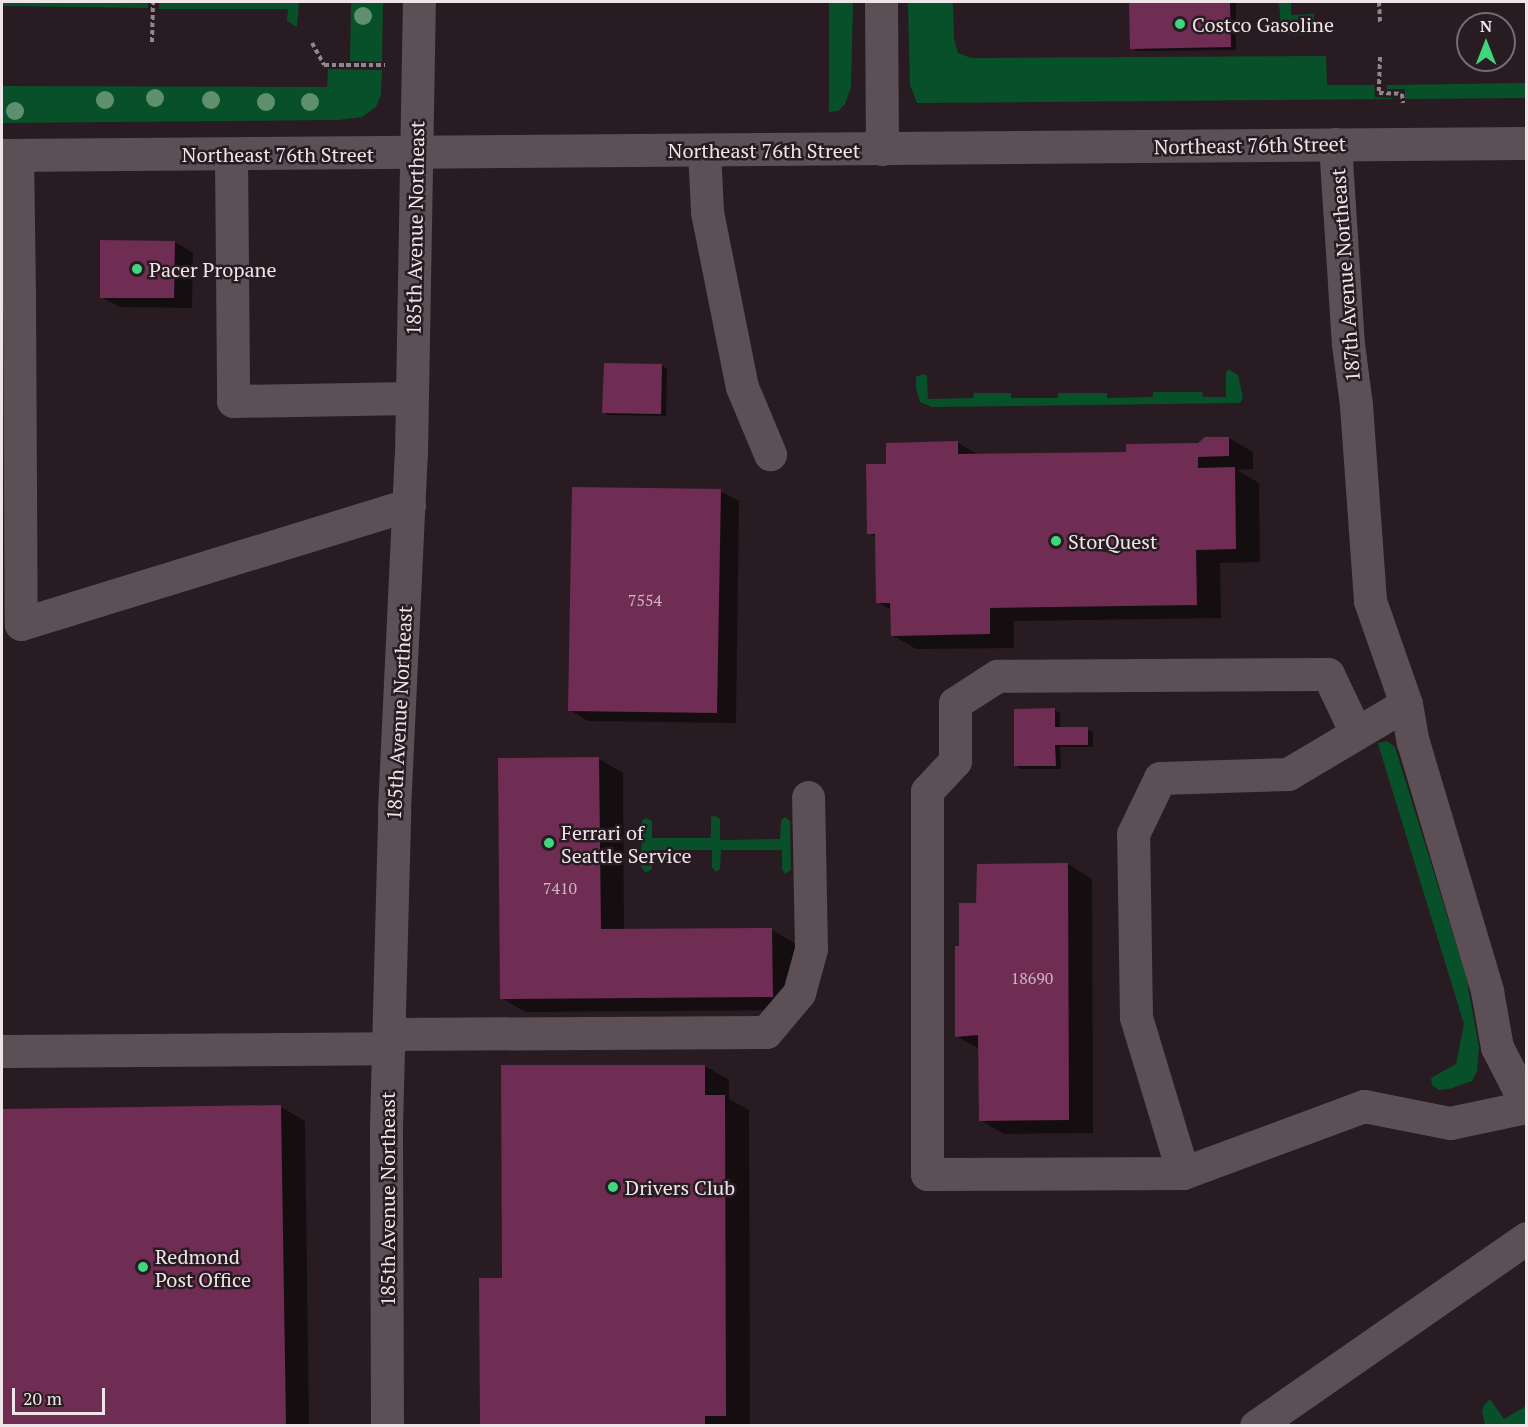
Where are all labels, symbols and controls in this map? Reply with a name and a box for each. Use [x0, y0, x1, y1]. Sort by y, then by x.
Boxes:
place label: Costco Gasoline [1192, 12, 1334, 36]
north arrow [1456, 12, 1516, 72]
text: N [1480, 15, 1492, 37]
marker: Costco Gasoline [1173, 17, 1187, 31]
street label: 185th Avenue Northeast [401, 120, 429, 336]
street label: Northeast 76th Street [1154, 131, 1346, 159]
street label: Northeast 76th Street [668, 138, 860, 162]
street label: Northeast 76th Street [182, 142, 374, 166]
street label: 187th Avenue Northeast [1326, 167, 1364, 383]
place label: Pacer Propane [149, 257, 277, 281]
marker: Pacer Propane [130, 262, 144, 276]
place label: StorQuest [1068, 529, 1157, 553]
marker: StorQuest [1049, 534, 1063, 548]
house number: 7554 [628, 590, 662, 610]
street label: 185th Avenue Northeast [381, 605, 417, 821]
place label: Ferrari of Seattle Service [561, 820, 692, 867]
marker: Ferrari of Seattle Service [542, 836, 556, 850]
house number: 7410 [543, 878, 577, 898]
house number: 18690 [1011, 968, 1053, 988]
street label: 185th Avenue Northeast [375, 1091, 399, 1307]
place label: Drivers Club [625, 1175, 735, 1199]
marker: Drivers Club [606, 1180, 620, 1194]
place label: Redmond Post Office [155, 1244, 251, 1291]
marker: Redmond Post Office [136, 1260, 150, 1274]
scale bar [15, 1376, 108, 1414]
text: 20 m [23, 1386, 62, 1410]

